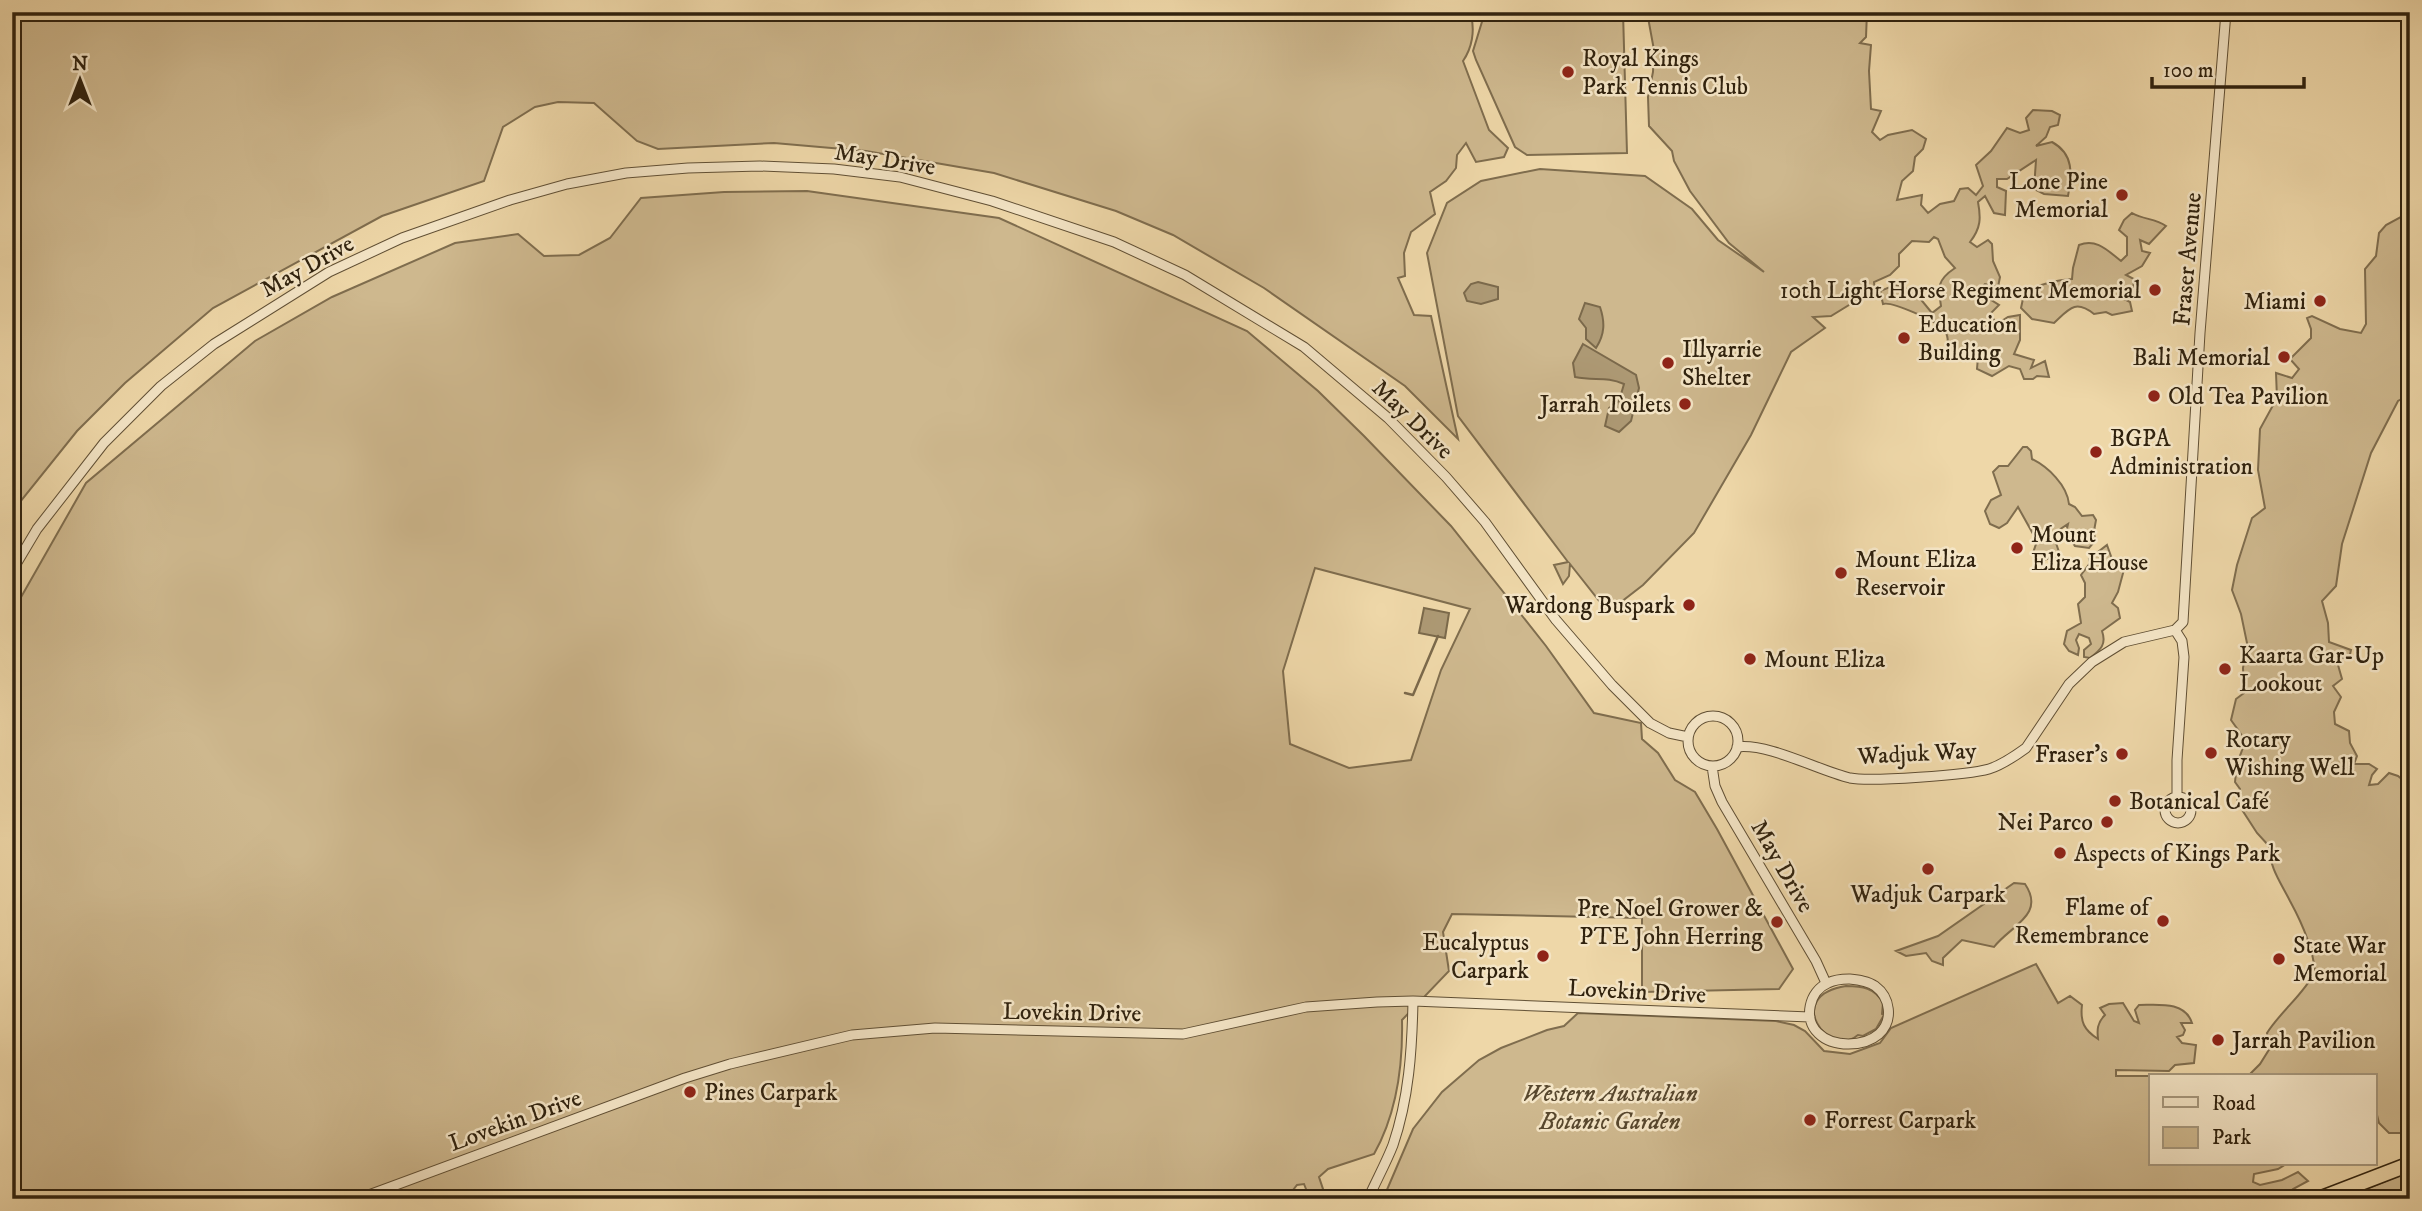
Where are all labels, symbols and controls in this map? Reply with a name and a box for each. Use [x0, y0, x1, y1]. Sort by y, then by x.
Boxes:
place label: Royal Kings Park Tennis Club [1582, 44, 1748, 102]
north arrow [46, 46, 116, 116]
scale bar [2152, 46, 2305, 90]
text: N [72, 53, 88, 76]
text: 100 m [2163, 58, 2214, 84]
marker: Royal Kings Park Tennis Club [1560, 64, 1576, 80]
street label: May Drive [832, 137, 938, 183]
place label: Lone Pine Memorial [2009, 167, 2109, 225]
marker: Lone Pine Memorial [2114, 187, 2130, 203]
street label: Fraser Avenue [2167, 191, 2209, 327]
street label: May Drive [256, 229, 359, 305]
place label: 10th Light Horse Regiment Memorial [1780, 276, 2142, 306]
marker: 10th Light Horse Regiment Memorial [2147, 282, 2163, 298]
place label: Miami [2243, 287, 2306, 317]
marker: Miami [2312, 293, 2328, 309]
place label: Education Building [1918, 310, 2018, 368]
marker: Education Building [1896, 330, 1912, 346]
place label: Illyarrie Shelter [1682, 335, 1762, 393]
place label: Bali Memorial [2132, 343, 2271, 373]
marker: Bali Memorial [2276, 349, 2292, 365]
marker: Illyarrie Shelter [1660, 355, 1676, 371]
street label: May Drive [1365, 374, 1459, 466]
place label: Old Tea Pavilion [2168, 382, 2329, 412]
marker: Old Tea Pavilion [2146, 388, 2162, 404]
place label: Jarrah Toilets [1538, 390, 1671, 420]
marker: Jarrah Toilets [1677, 396, 1693, 412]
place label: BGPA Administration [2110, 424, 2254, 482]
marker: BGPA Administration [2088, 444, 2104, 460]
place label: Mount Eliza House [2031, 520, 2148, 578]
marker: Mount Eliza House [2009, 540, 2025, 556]
place label: Mount Eliza Reservoir [1855, 545, 1977, 603]
marker: Mount Eliza Reservoir [1833, 565, 1849, 581]
place label: Wardong Buspark [1504, 591, 1675, 621]
marker: Wardong Buspark [1681, 597, 1697, 613]
place label: Kaarta Gar-Up Lookout [2239, 641, 2384, 699]
place label: Mount Eliza [1764, 645, 1886, 675]
marker: Mount Eliza [1742, 651, 1758, 667]
marker: Kaarta Gar-Up Lookout [2217, 661, 2233, 677]
place label: Rotary Wishing Well [2224, 725, 2355, 783]
street label: Wadjuk Way [1856, 736, 1978, 772]
place label: Fraser's [2035, 740, 2108, 770]
marker: Rotary Wishing Well [2203, 745, 2219, 761]
marker: Fraser's [2114, 746, 2130, 762]
place label: Botanical Café [2129, 787, 2269, 817]
marker: Botanical Café [2107, 793, 2123, 809]
place label: Nei Parco [1998, 808, 2093, 838]
marker: Nei Parco [2099, 814, 2115, 830]
street label: May Drive [1744, 815, 1821, 918]
place label: Aspects of Kings Park [2074, 839, 2280, 869]
marker: Aspects of Kings Park [2052, 845, 2068, 861]
marker: Wadjuk Carpark [1920, 861, 1936, 877]
place label: Wadjuk Carpark [1849, 880, 2006, 910]
place label: Flame of Remembrance [2014, 893, 2152, 951]
place label: Pre Noel Grower & PTE John Herring [1577, 894, 1763, 952]
marker: Flame of Remembrance [2155, 913, 2171, 929]
marker: Pre Noel Grower & PTE John Herring [1769, 914, 1785, 930]
place label: Eucalyptus Carpark [1422, 928, 1529, 986]
place label: State War Memorial [2293, 931, 2387, 989]
marker: Eucalyptus Carpark [1535, 948, 1551, 964]
marker: State War Memorial [2271, 951, 2287, 967]
street label: Lovekin Drive [1567, 973, 1707, 1011]
street label: Lovekin Drive [1002, 997, 1142, 1029]
place label: Jarrah Pavilion [2230, 1026, 2376, 1056]
marker: Jarrah Pavilion [2210, 1032, 2226, 1048]
legend [2149, 1074, 2376, 1166]
place label: Pines Carpark [704, 1078, 838, 1108]
park label: Western Australian Botanic Garden [1522, 1079, 1698, 1137]
street label: Lovekin Drive [445, 1083, 586, 1159]
marker: Pines Carpark [682, 1084, 698, 1100]
text: Road [2212, 1091, 2256, 1117]
place label: Forrest Carpark [1824, 1106, 1976, 1136]
marker: Forrest Carpark [1802, 1112, 1818, 1128]
text: Park [2212, 1125, 2252, 1151]

